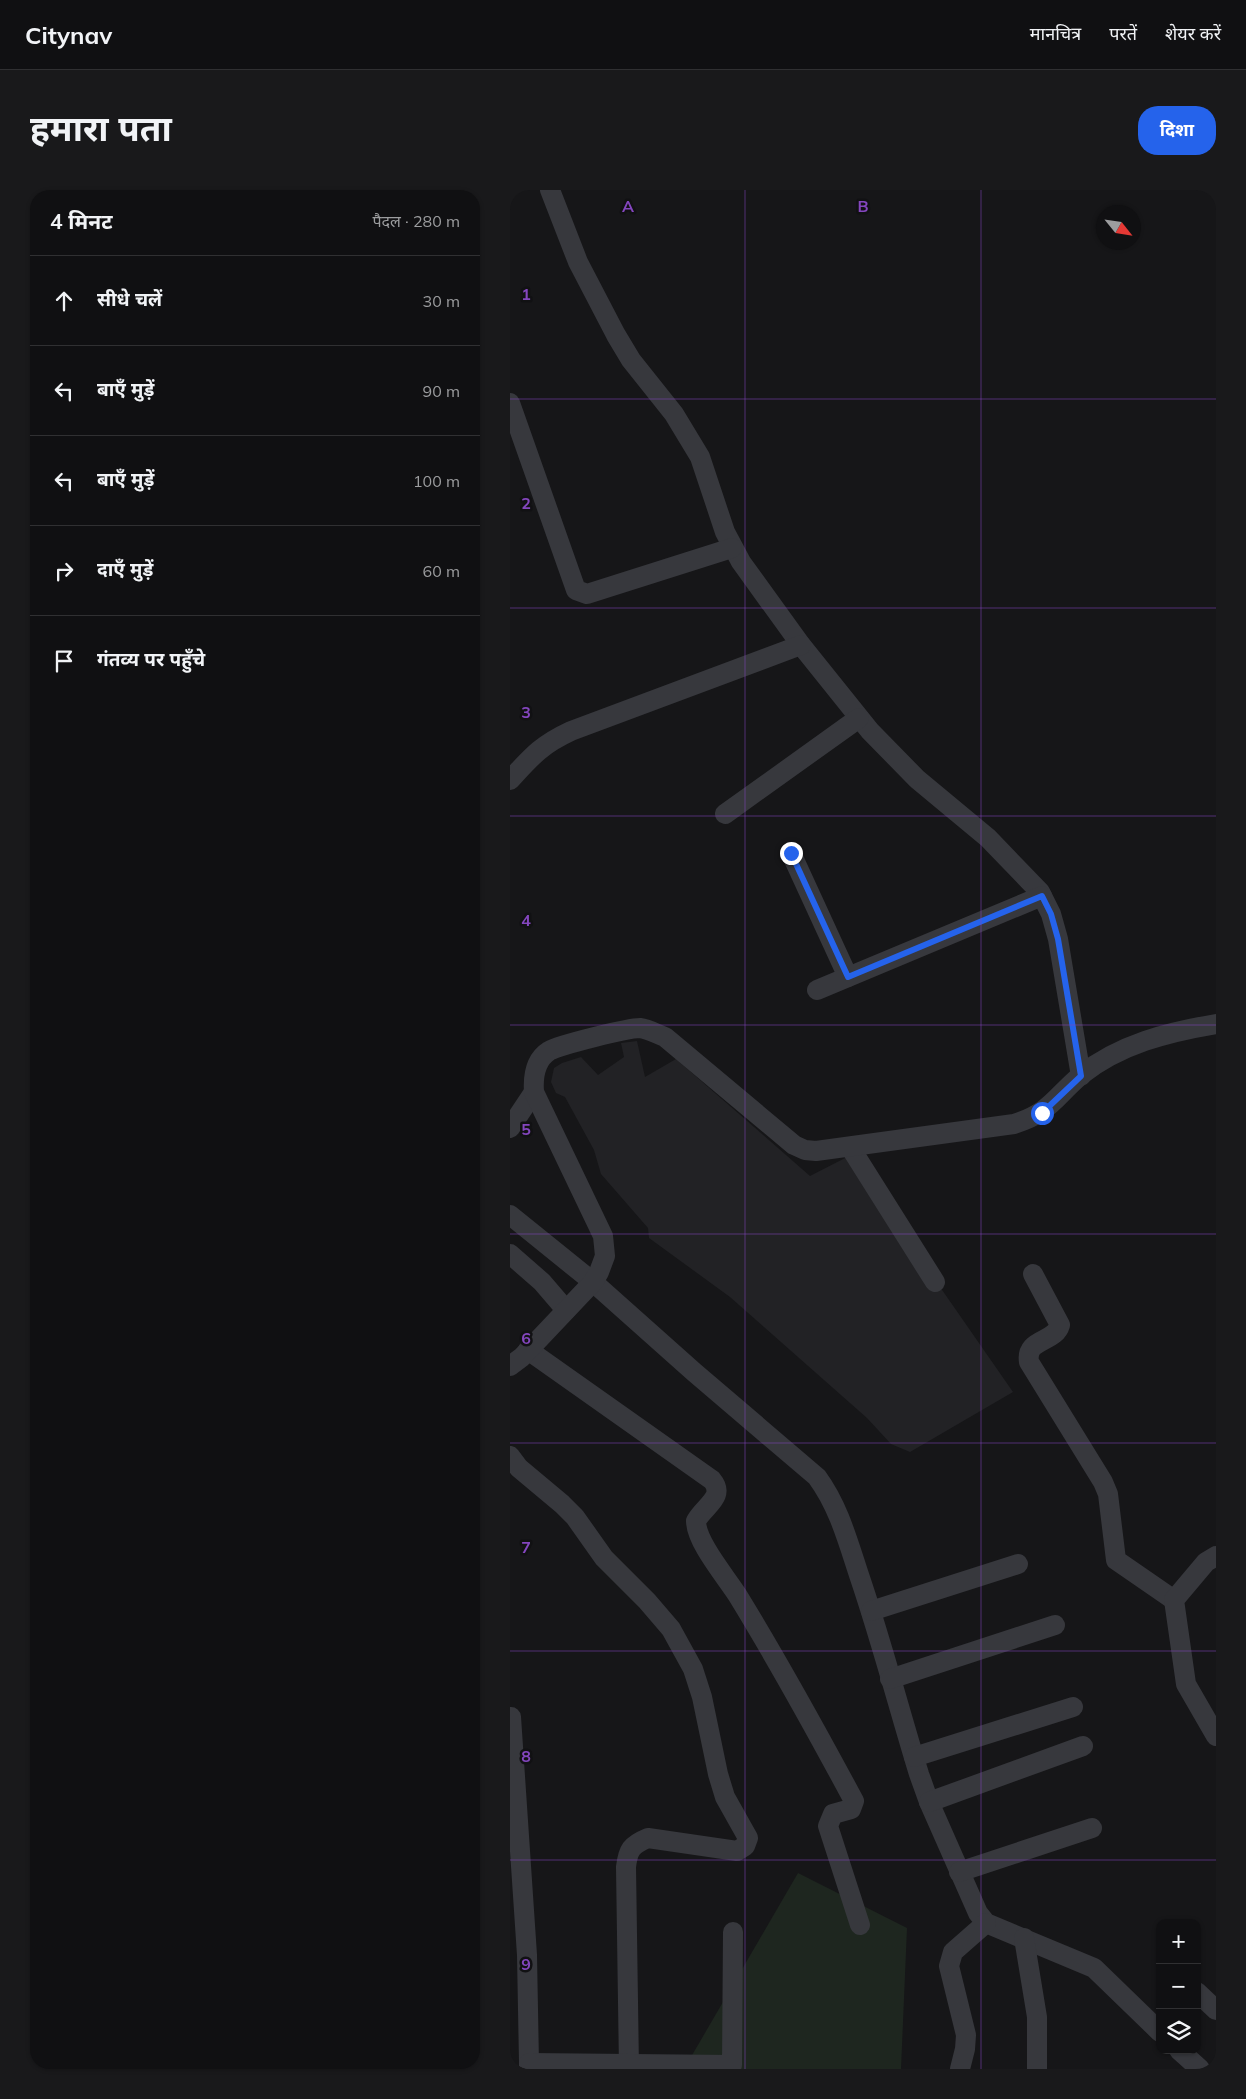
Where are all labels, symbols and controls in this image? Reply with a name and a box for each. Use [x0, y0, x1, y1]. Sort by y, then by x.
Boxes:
text: Citynav [25, 20, 112, 50]
text: मानचित्र [1030, 22, 1081, 45]
text: परतें [1109, 22, 1137, 45]
text: शेयर करें [1165, 22, 1221, 45]
text: हमारा पता [30, 106, 172, 150]
button: दिशा [1138, 106, 1216, 155]
text: A [622, 196, 634, 216]
text: B [857, 196, 869, 216]
north arrow [1096, 205, 1141, 250]
text: 4 मिनट [50, 208, 112, 234]
text: पैदल · 280 m [372, 211, 460, 231]
text: 1 [521, 284, 531, 304]
icon: ahead [50, 287, 78, 315]
text: सीधे चलें [97, 287, 162, 311]
text: 30 m [423, 291, 460, 311]
icon: left [50, 377, 78, 405]
text: बाएँ मुड़ें [97, 377, 154, 401]
text: 90 m [423, 381, 460, 401]
icon: left [50, 467, 78, 495]
text: बाएँ मुड़ें [97, 467, 154, 491]
text: 100 m [413, 471, 460, 491]
text: 2 [521, 493, 531, 513]
icon: right [50, 557, 78, 585]
text: दाएँ मुड़ें [97, 557, 153, 581]
text: 60 m [423, 561, 460, 581]
icon: arrive [50, 647, 78, 675]
text: गंतव्य पर पहुँचे [97, 647, 205, 671]
text: 3 [521, 702, 531, 722]
route end [780, 842, 803, 865]
text: 4 [521, 910, 531, 930]
route start [1031, 1102, 1054, 1125]
text: 5 [521, 1119, 531, 1139]
text: 6 [521, 1328, 531, 1348]
text: 7 [521, 1537, 531, 1557]
text: 8 [521, 1746, 531, 1766]
map controls [1156, 1919, 1201, 2054]
button: + [1156, 1919, 1201, 1964]
text: 9 [521, 1954, 531, 1974]
button: − [1156, 1964, 1201, 2009]
button: layers [1156, 2009, 1201, 2054]

